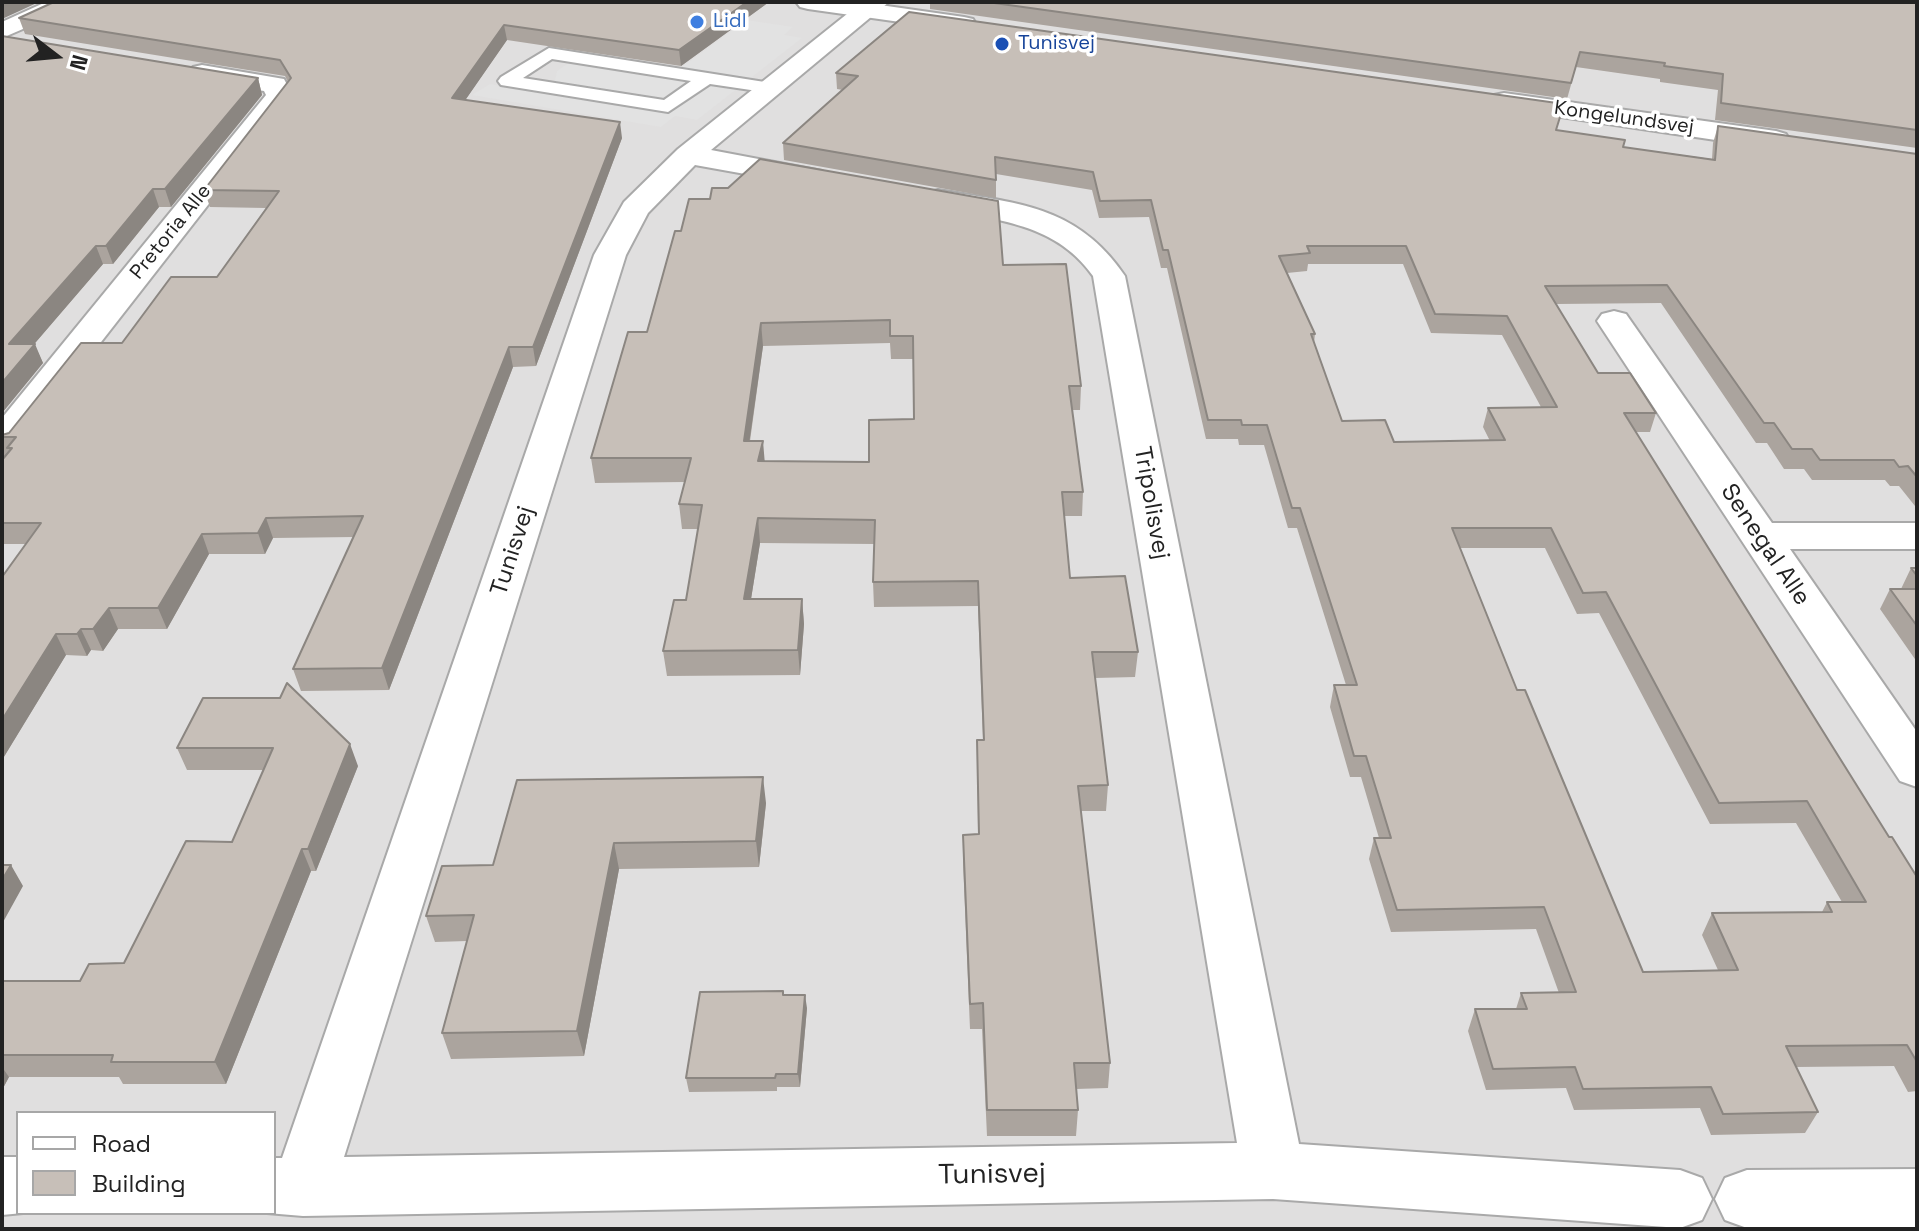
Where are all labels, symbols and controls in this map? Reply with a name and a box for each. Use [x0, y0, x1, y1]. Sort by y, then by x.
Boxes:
place label: Lidl [713, 10, 747, 34]
marker: Lidl [688, 13, 706, 31]
north arrow [16, 16, 96, 96]
place label: Tunisvej [1018, 32, 1095, 56]
marker: Tunisvej [993, 35, 1011, 53]
text: N [64, 52, 95, 74]
street label: Kongelundsvej [1553, 96, 1695, 140]
street label: Pretoria Alle [125, 180, 217, 284]
street label: Tripolisvej [1127, 444, 1175, 562]
street label: Senegal Alle [1714, 479, 1816, 611]
street label: Tunisvej [485, 503, 541, 599]
legend [16, 1111, 276, 1215]
text: Road [92, 1128, 151, 1159]
street label: Tunisvej [938, 1157, 1046, 1193]
text: Building [92, 1168, 186, 1199]

